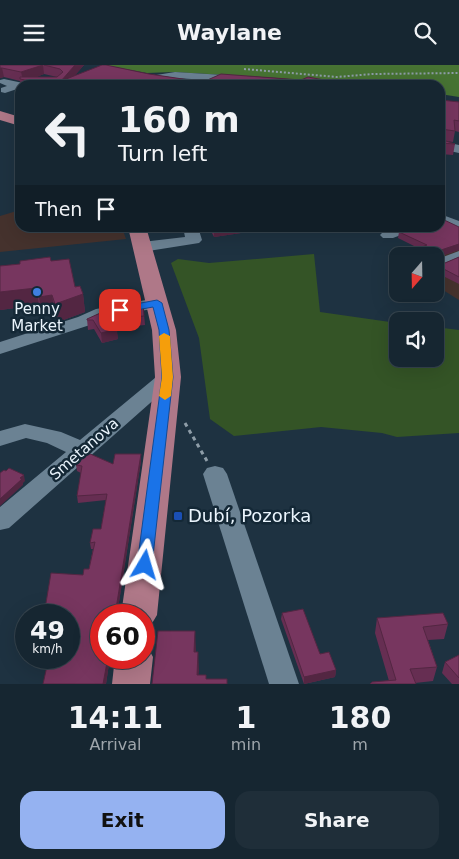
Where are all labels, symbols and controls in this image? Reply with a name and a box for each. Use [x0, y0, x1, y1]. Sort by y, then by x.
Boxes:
icon: menu [20, 19, 48, 47]
icon: search [411, 19, 439, 47]
text: Waylane [177, 20, 282, 45]
icon: left [35, 100, 100, 165]
text: 160 m [118, 100, 240, 140]
text: Turn left [118, 141, 207, 166]
icon: arrive [92, 195, 120, 223]
text: Then [35, 198, 82, 220]
north arrow [389, 247, 444, 303]
map controls [389, 247, 444, 367]
marker: Penny Market [31, 286, 43, 298]
pin [99, 289, 141, 331]
icon: arrive [106, 296, 134, 324]
place label: Penny Market [11, 300, 63, 335]
button: sound [389, 312, 444, 367]
street label: Smetanova [46, 414, 122, 484]
place label: Dubí, Pozorka [188, 505, 311, 526]
marker: Dubí, Pozorka [172, 510, 184, 522]
position arrow [118, 538, 170, 590]
speed limit sign: 60 [90, 604, 155, 669]
text: 49 [30, 616, 65, 645]
text: km/h [32, 642, 63, 656]
text: 14:11 [68, 700, 163, 735]
text: 1 [235, 700, 256, 735]
text: 180 [329, 700, 391, 735]
text: Arrival [89, 735, 141, 754]
text: min [231, 735, 261, 754]
text: m [352, 735, 368, 754]
button: Exit [20, 791, 225, 849]
button: Share [235, 791, 439, 849]

